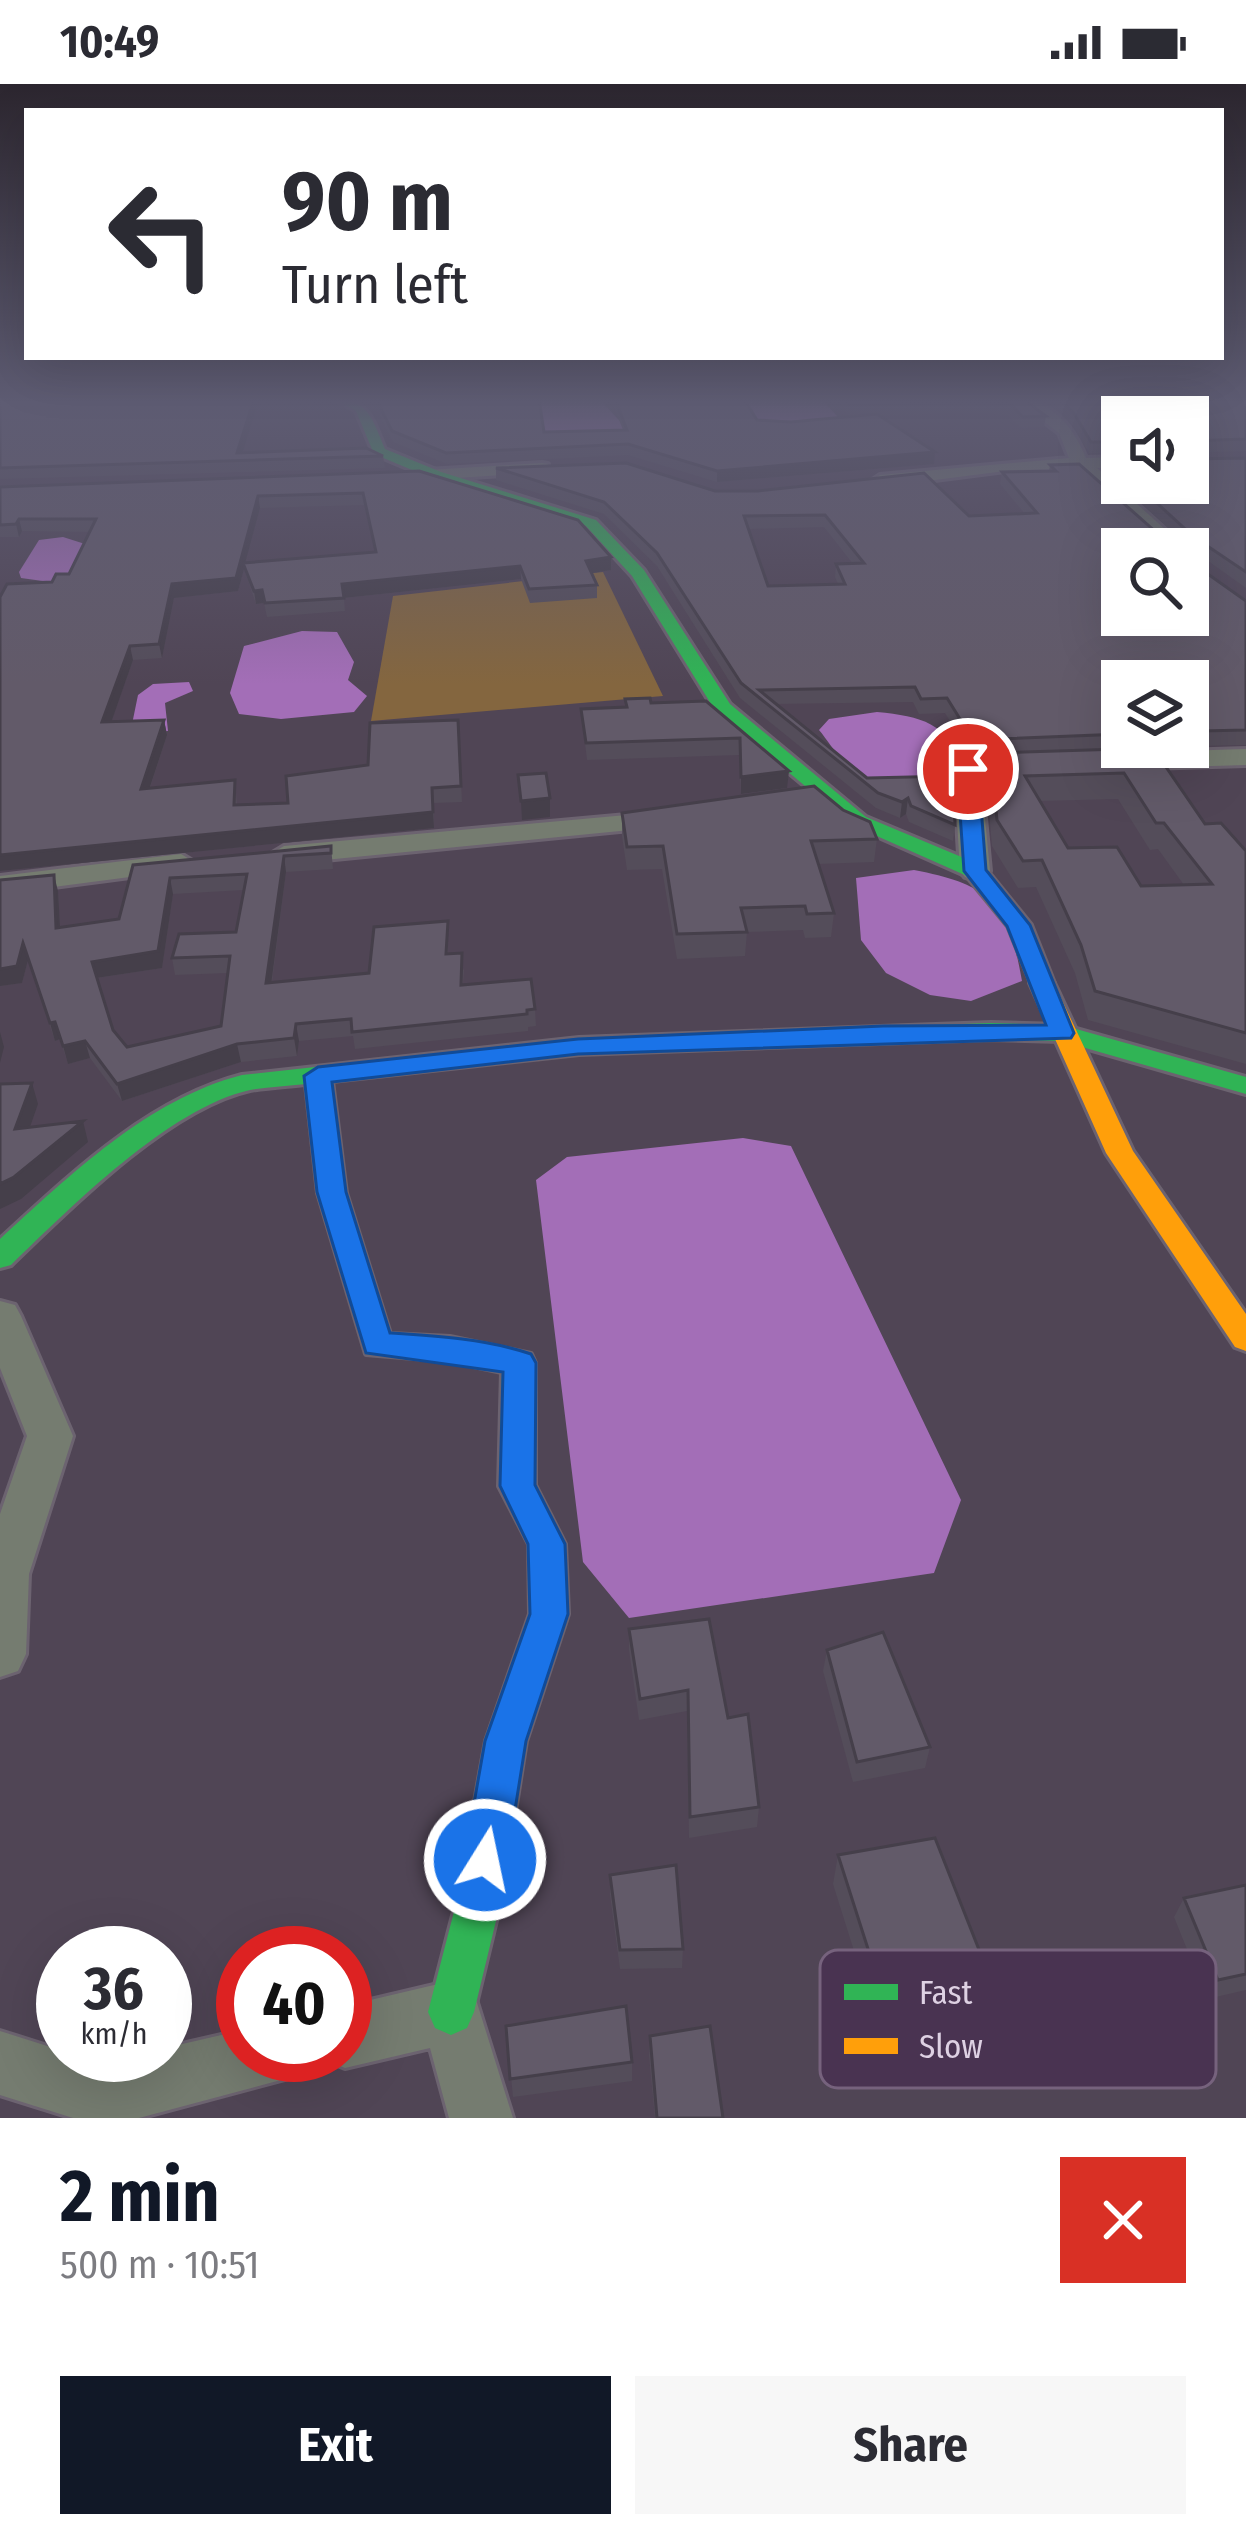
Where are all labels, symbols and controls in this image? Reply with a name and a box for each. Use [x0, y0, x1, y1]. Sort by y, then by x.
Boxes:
text: 10:49 [60, 15, 159, 69]
text: 90 m [282, 151, 453, 252]
icon: left [84, 156, 240, 312]
text: Turn left [282, 253, 468, 317]
map controls [1101, 396, 1209, 768]
button: sound [1101, 396, 1209, 504]
button: search [1101, 528, 1209, 636]
button: layers [1101, 660, 1209, 768]
pin [917, 718, 1019, 820]
icon: arrive [935, 736, 1001, 802]
position arrow [422, 1797, 548, 1923]
speed limit sign: 40 [216, 1926, 372, 2082]
legend [820, 1950, 1216, 2088]
text: 36 [84, 1953, 144, 2025]
text: Fast [919, 1973, 973, 2013]
text: km/h [81, 2016, 147, 2052]
text: Slow [919, 2027, 983, 2067]
text: 2 min [60, 2154, 220, 2240]
button: close [1060, 2157, 1186, 2283]
text: 500 m · 10:51 [60, 2242, 259, 2288]
button: Exit [60, 2376, 611, 2514]
button: Share [635, 2376, 1186, 2514]

